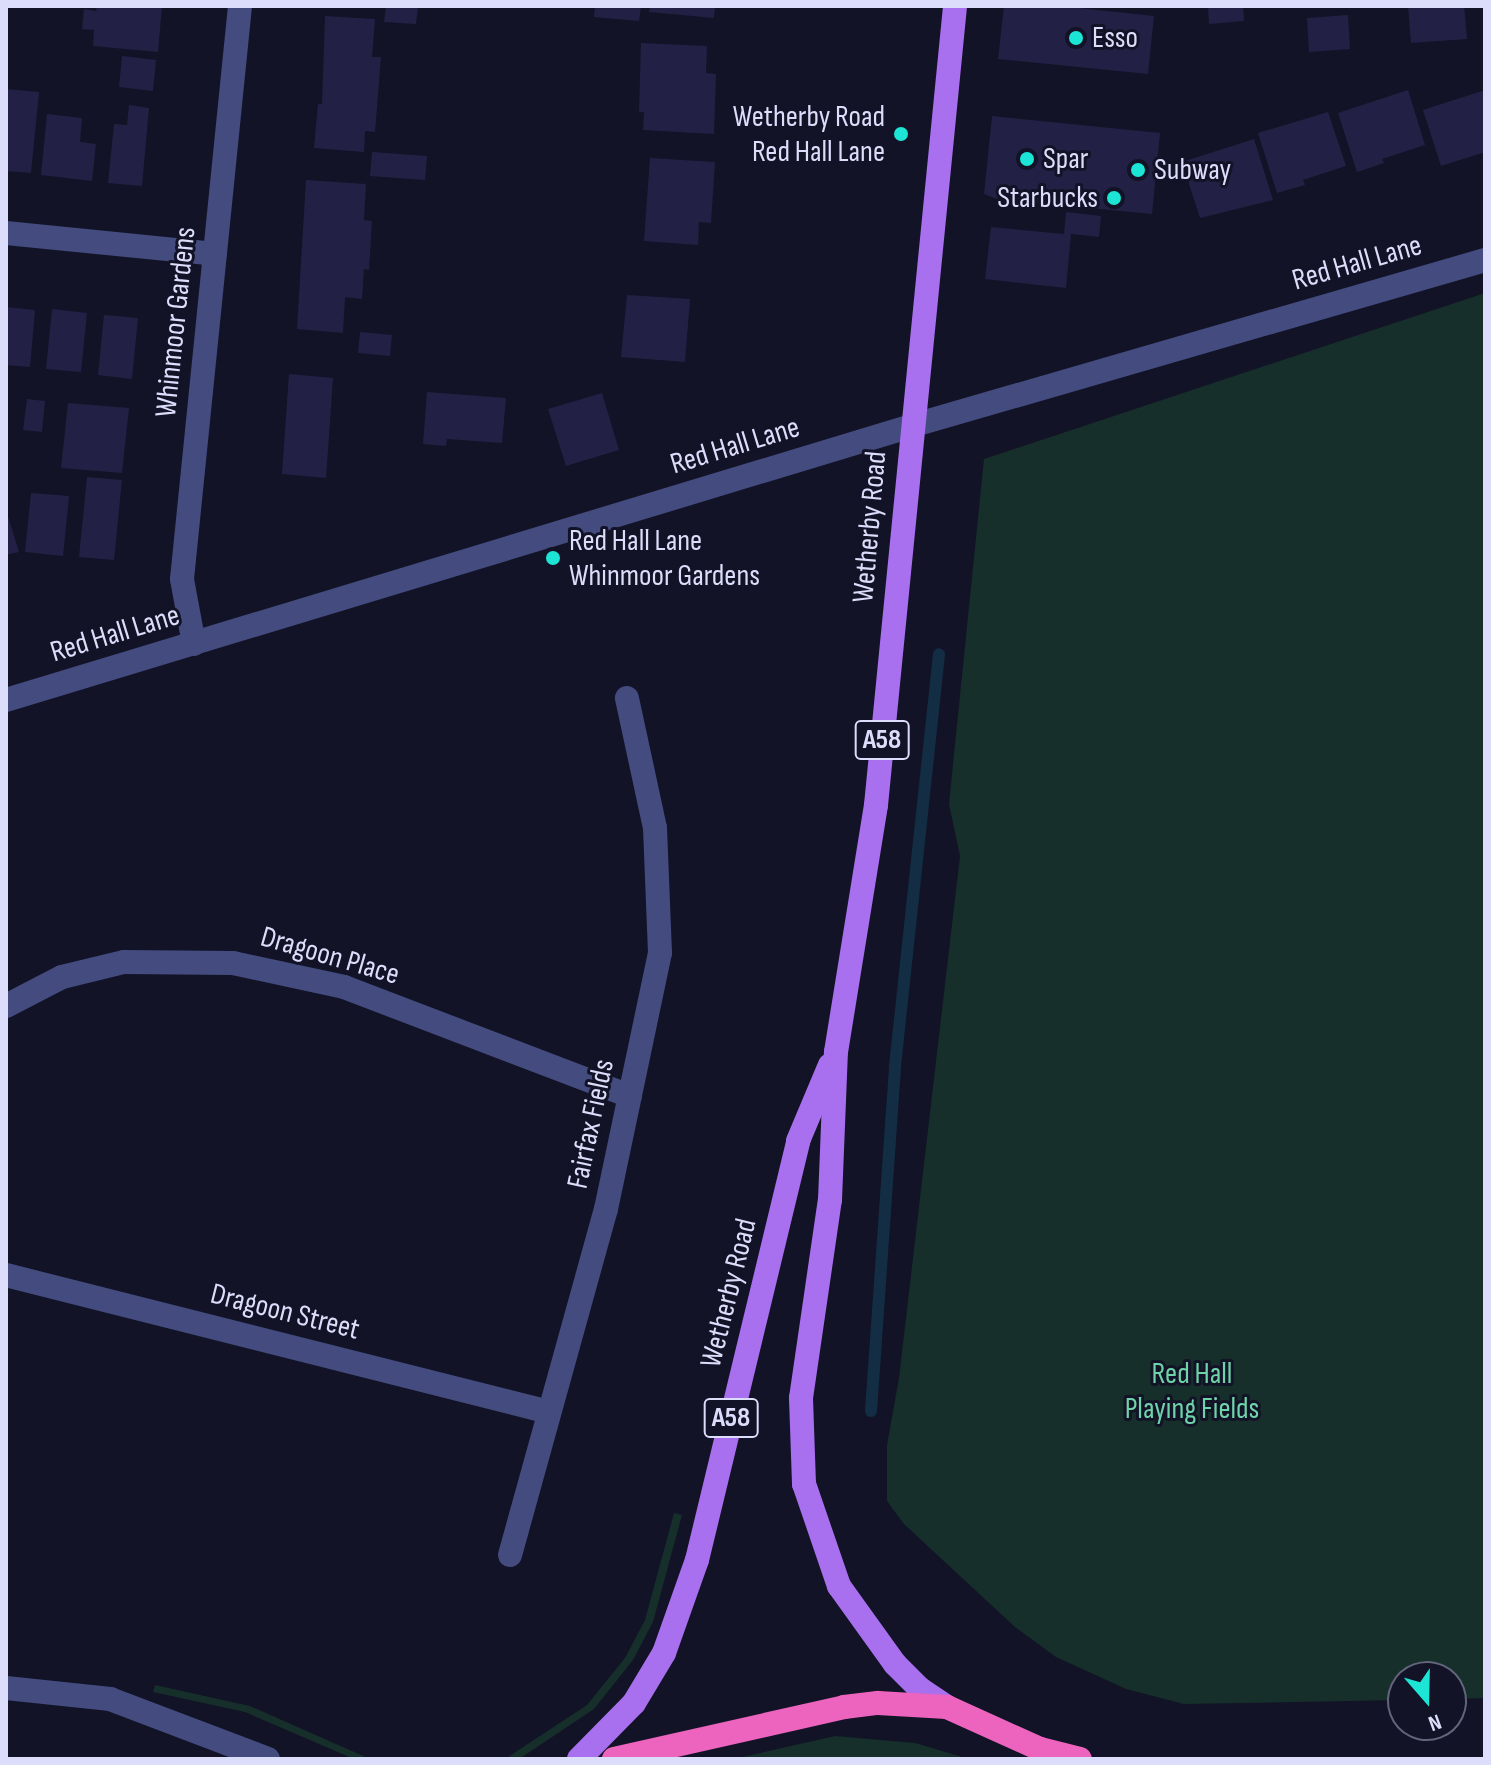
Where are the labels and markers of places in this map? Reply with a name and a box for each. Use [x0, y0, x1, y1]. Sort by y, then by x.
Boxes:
place label: Esso [1092, 20, 1138, 56]
marker: Esso [1067, 29, 1085, 47]
place label: Wetherby Road Red Hall Lane [733, 99, 885, 170]
marker: Wetherby Road Red Hall Lane [892, 125, 910, 143]
place label: Spar [1043, 141, 1088, 177]
marker: Spar [1018, 150, 1036, 168]
place label: Subway [1154, 152, 1231, 188]
marker: Subway [1129, 161, 1147, 179]
place label: Starbucks [997, 180, 1098, 216]
marker: Starbucks [1105, 189, 1123, 207]
place label: Red Hall Lane Whinmoor Gardens [569, 523, 760, 594]
marker: Red Hall Lane Whinmoor Gardens [544, 549, 562, 567]

